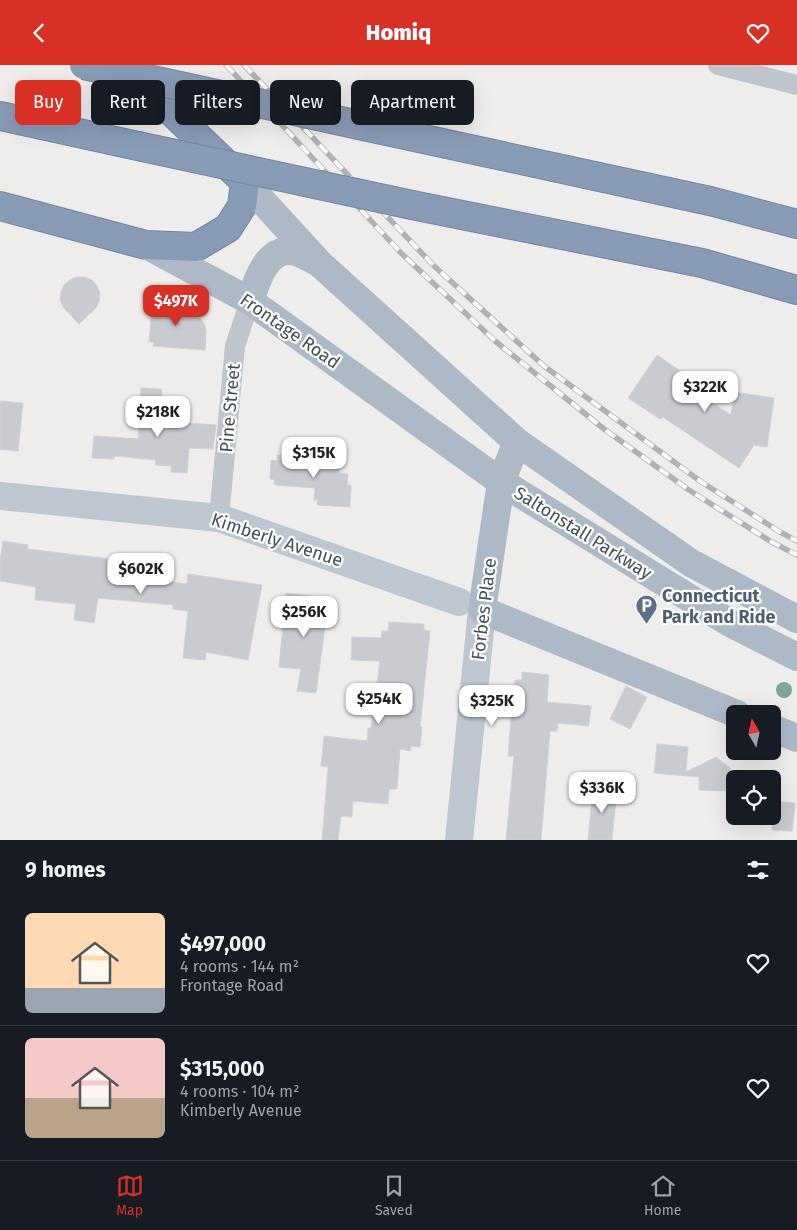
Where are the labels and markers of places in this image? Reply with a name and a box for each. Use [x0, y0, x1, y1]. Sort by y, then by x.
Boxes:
pin: $497K [141, 285, 211, 327]
pin: $322K [670, 371, 740, 413]
pin: $218K [123, 395, 193, 438]
pin: $315K [279, 437, 349, 479]
pin: $602K [106, 553, 176, 595]
place label: Connecticut Park and Ride [662, 585, 775, 628]
parking icon: Connecticut Park and Ride [634, 594, 658, 625]
pin: $256K [269, 595, 339, 638]
pin: $254K [344, 683, 414, 725]
pin: $325K [457, 685, 527, 727]
pin: $336K [567, 771, 637, 814]

